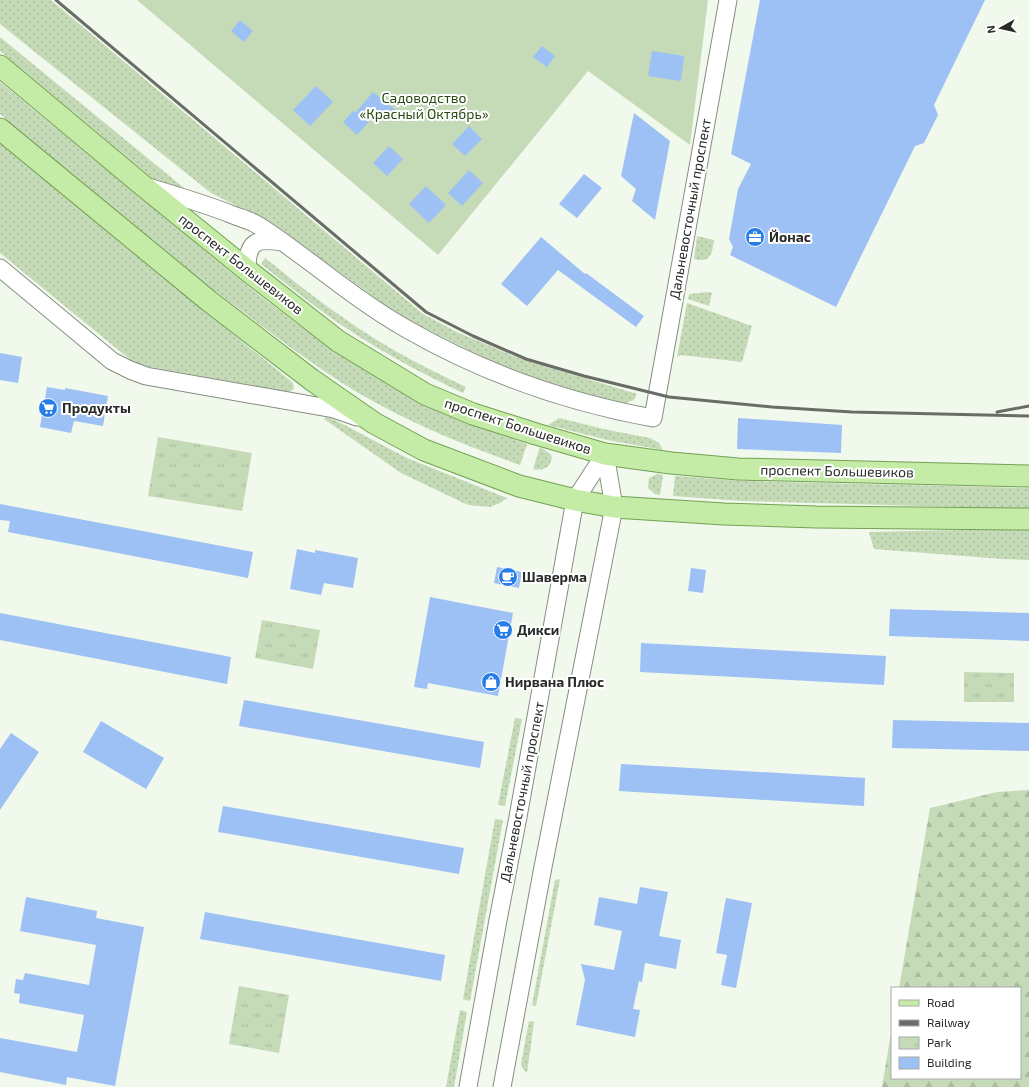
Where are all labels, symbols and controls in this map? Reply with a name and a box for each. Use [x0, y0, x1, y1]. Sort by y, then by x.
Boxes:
north arrow [981, 8, 1021, 48]
text: N [984, 25, 998, 34]
park label: Садоводство «Красный Октябрь» [359, 89, 489, 122]
street label: Дальневосточный проспект [665, 117, 714, 301]
street label: проспект Большевиков [176, 210, 307, 318]
office icon: Йонас [744, 226, 766, 248]
place label: Йонас [769, 228, 811, 245]
street label: проспект Большевиков [442, 394, 594, 457]
supermarket icon: Продукты [37, 397, 59, 419]
place label: Продукты [62, 399, 131, 416]
street label: проспект Большевиков [760, 461, 914, 480]
cafe icon: Шаверма [497, 566, 519, 588]
place label: Шаверма [522, 568, 587, 585]
supermarket icon: Дикси [492, 619, 514, 641]
place label: Дикси [517, 621, 559, 638]
shop icon: Нирвана Плюс [480, 671, 502, 693]
place label: Нирвана Плюс [505, 673, 604, 690]
street label: Дальневосточный проспект [496, 700, 547, 884]
legend [891, 987, 1021, 1079]
text: Road [927, 995, 955, 1009]
text: Railway [927, 1015, 971, 1029]
text: Park [927, 1035, 952, 1049]
text: Building [927, 1055, 972, 1069]

